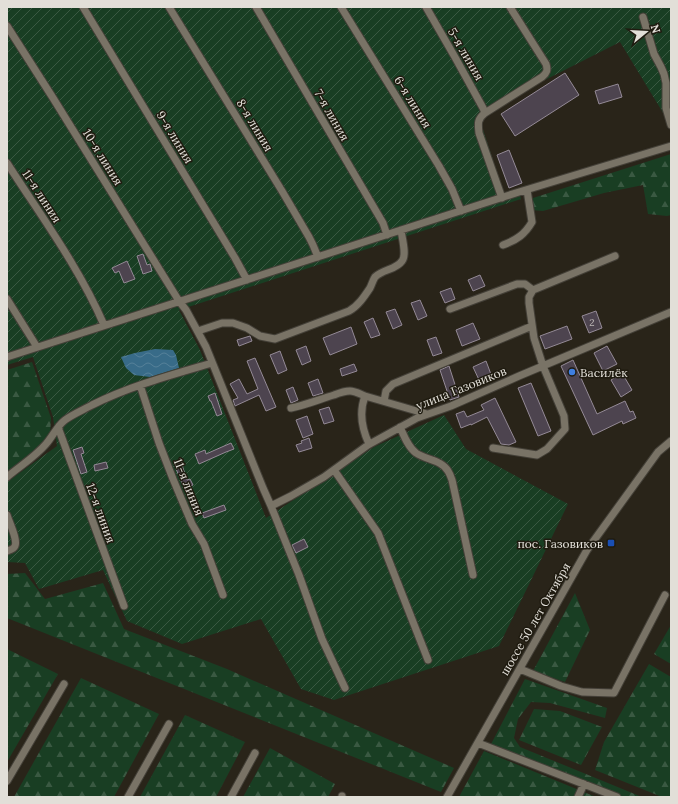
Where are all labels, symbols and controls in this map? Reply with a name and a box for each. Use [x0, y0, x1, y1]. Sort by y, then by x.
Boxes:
north arrow [626, 12, 666, 52]
text: N [648, 23, 664, 36]
street label: 5-я линия [445, 25, 487, 83]
street label: 6-я линия [391, 73, 435, 131]
street label: 7-я линия [311, 87, 353, 143]
street label: 8-я линия [234, 96, 276, 154]
street label: 9-я линия [153, 108, 197, 166]
street label: 10-я линия [80, 126, 126, 188]
street label: 11-я линия [19, 167, 65, 225]
house number: 2 [589, 316, 595, 329]
street label: улица Газовиков [414, 363, 508, 413]
place label: Василёк [580, 365, 628, 380]
marker: Василёк [567, 367, 577, 377]
street label: 11-я линия [171, 456, 207, 518]
street label: 12-я линия [83, 481, 119, 545]
place label: пос. Газовиков [517, 536, 603, 551]
marker: пос. Газовиков [606, 538, 616, 548]
street label: шоссе 50 лет Октября [497, 560, 573, 678]

